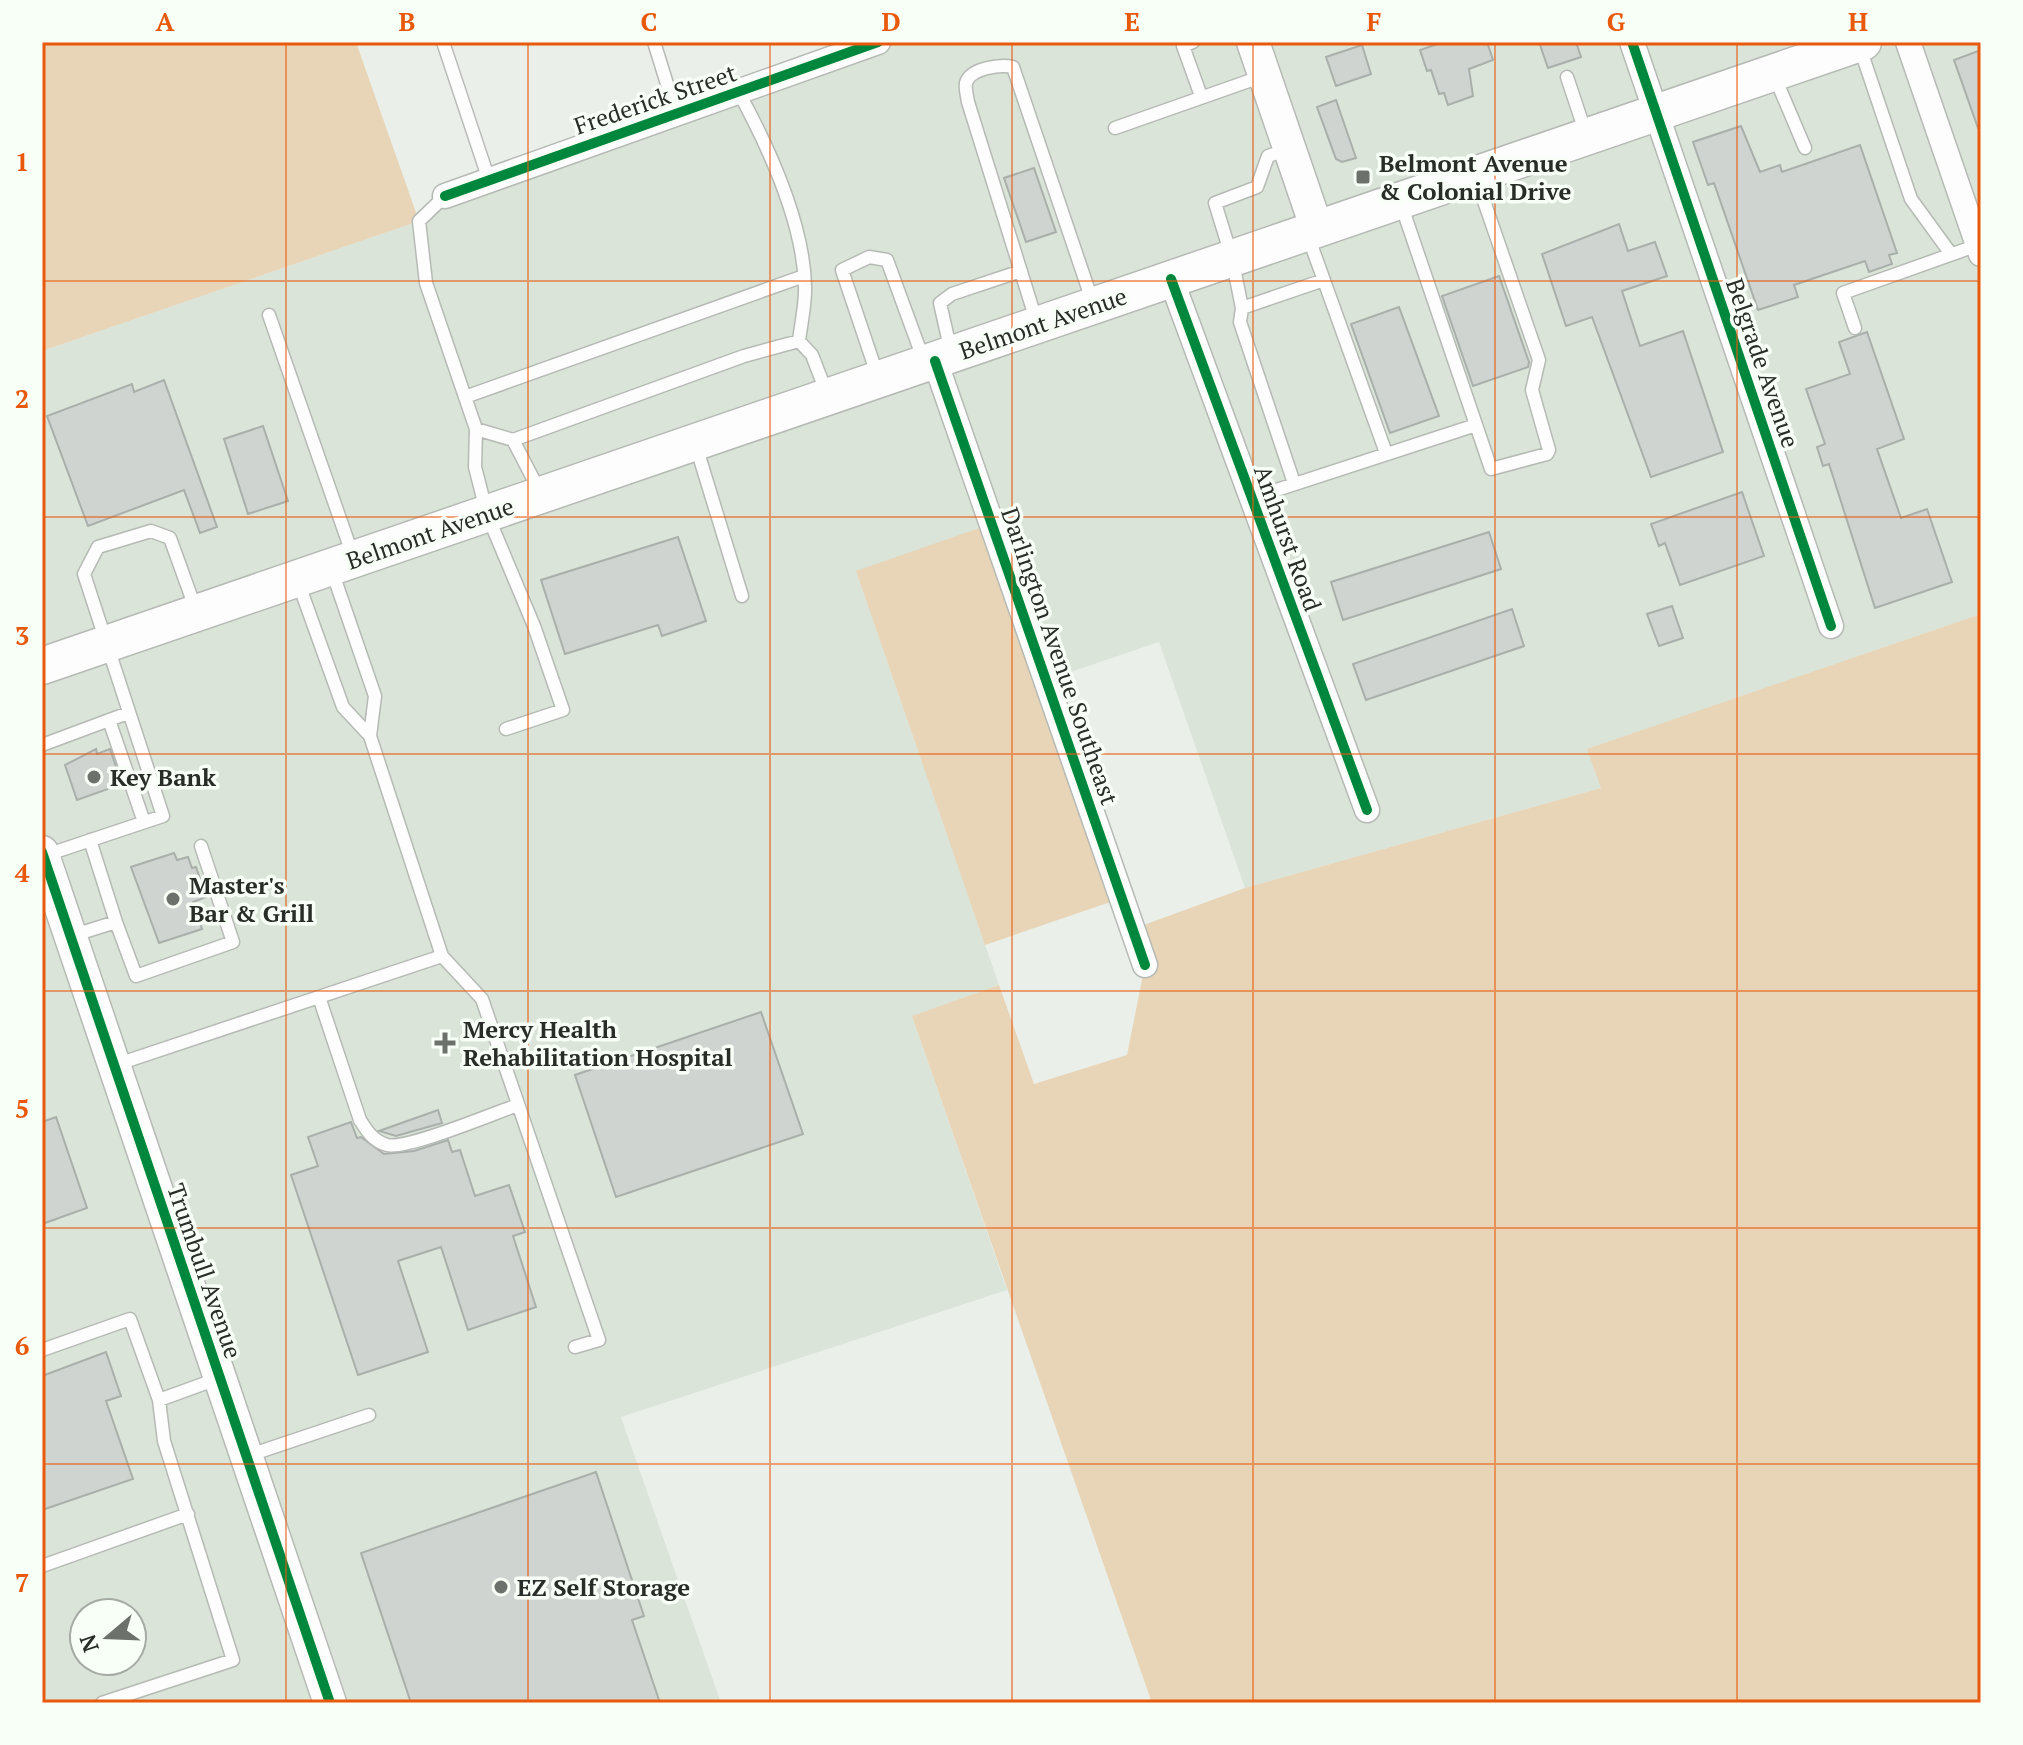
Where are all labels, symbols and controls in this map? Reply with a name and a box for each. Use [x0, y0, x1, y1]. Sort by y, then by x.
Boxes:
text: A [156, 4, 175, 38]
text: B [399, 4, 415, 38]
text: C [641, 4, 657, 38]
text: D [881, 4, 901, 38]
text: E [1124, 4, 1140, 38]
text: F [1367, 4, 1382, 38]
text: G [1607, 4, 1626, 38]
text: H [1848, 4, 1868, 38]
street label: Frederick Street [570, 56, 740, 142]
text: 1 [15, 144, 29, 178]
place label: Belmont Avenue & Colonial Drive [1379, 147, 1571, 207]
marker: Belmont Avenue & Colonial Drive [1354, 168, 1372, 186]
street label: Belgrade Avenue [1719, 274, 1807, 452]
street label: Belmont Avenue [955, 279, 1131, 367]
text: 2 [15, 381, 29, 415]
street label: Amhurst Road [1247, 461, 1329, 615]
street label: Belmont Avenue [342, 489, 518, 577]
street label: Darlington Avenue Southeast [994, 503, 1126, 809]
text: 3 [15, 618, 29, 652]
place label: Key Bank [110, 761, 216, 793]
marker: Key Bank [85, 768, 103, 786]
text: 4 [15, 855, 30, 889]
place label: Master's Bar & Grill [189, 869, 314, 929]
marker: Master's Bar & Grill [164, 890, 182, 908]
place label: Mercy Health Rehabilitation Hospital [463, 1013, 733, 1073]
marker: Mercy Health Rehabilitation Hospital [434, 1032, 456, 1054]
text: 5 [15, 1091, 29, 1125]
street label: Trumbull Avenue [160, 1179, 250, 1363]
text: 6 [15, 1328, 29, 1362]
text: 7 [15, 1565, 29, 1599]
place label: EZ Self Storage [517, 1571, 690, 1603]
marker: EZ Self Storage [492, 1578, 510, 1596]
north arrow [68, 1597, 148, 1677]
text: N [72, 1631, 105, 1656]

